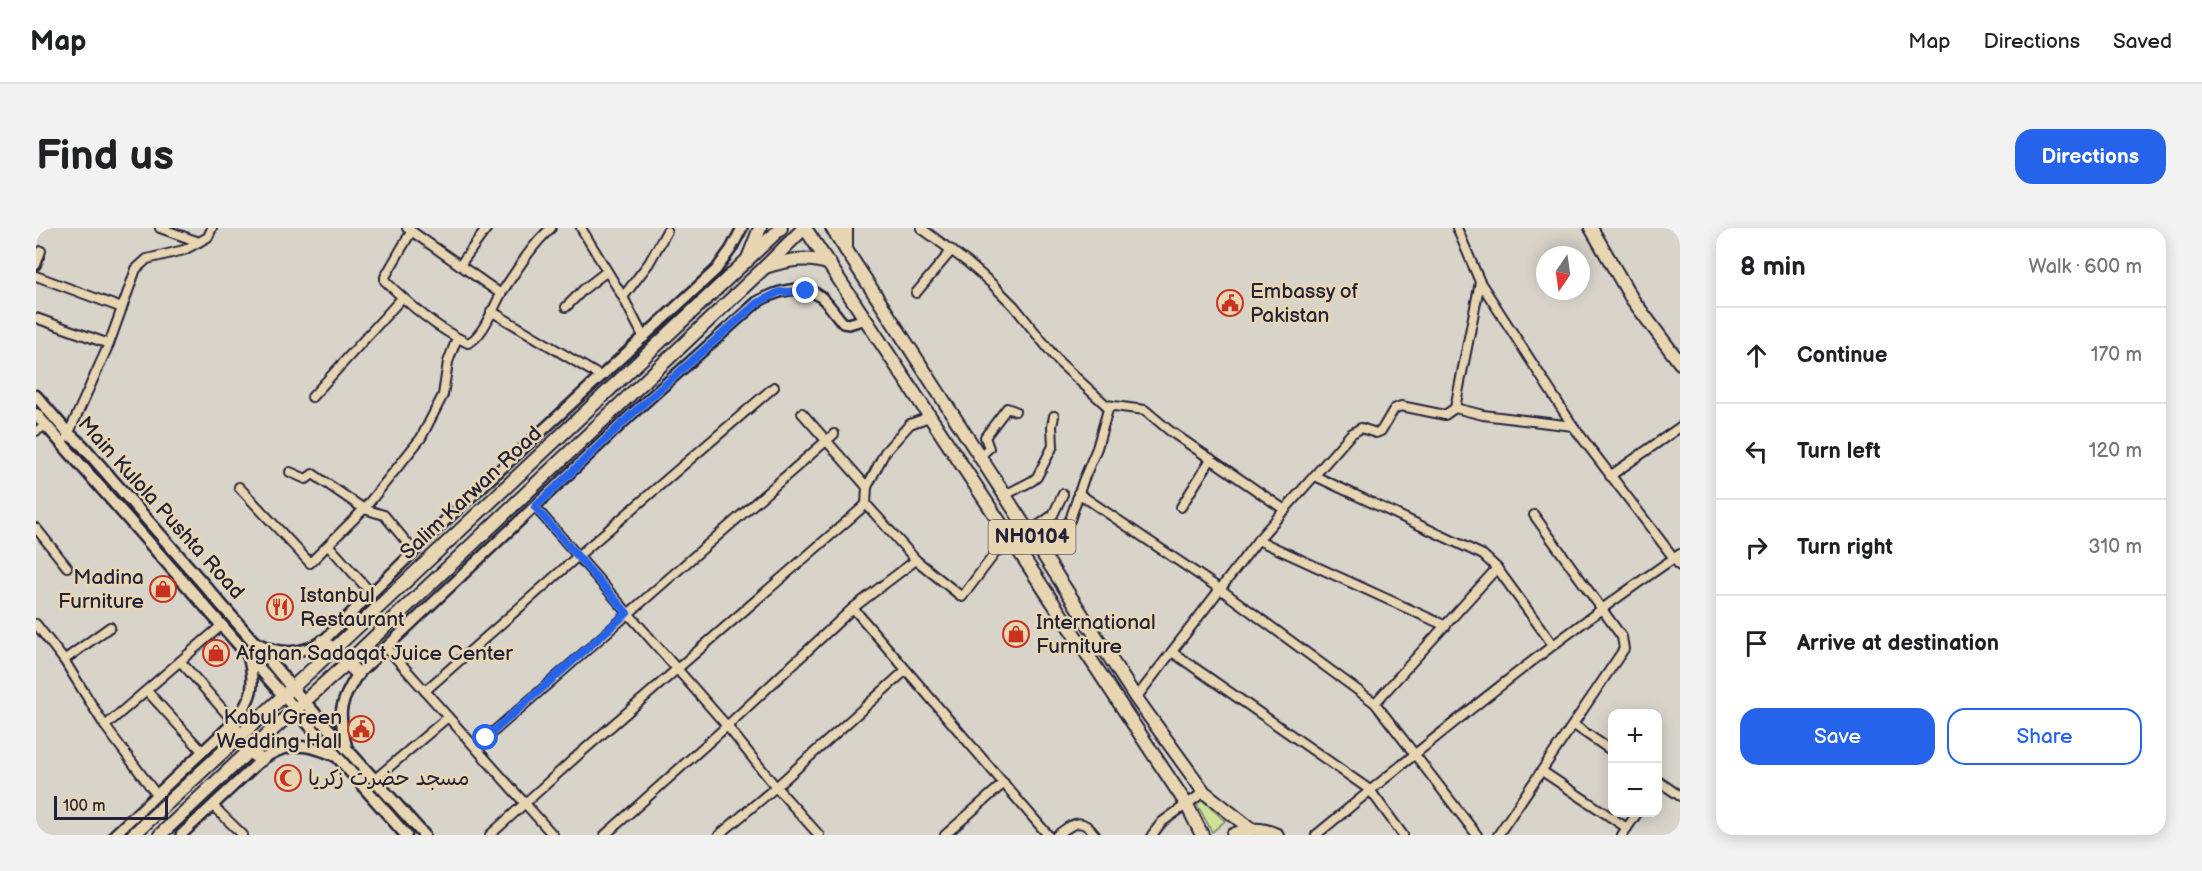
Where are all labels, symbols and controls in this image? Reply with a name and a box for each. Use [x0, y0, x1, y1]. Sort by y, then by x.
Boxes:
text: Map [30, 25, 86, 58]
text: Map [1908, 29, 1951, 54]
text: Directions [1984, 29, 2080, 54]
text: Saved [2113, 29, 2172, 54]
button: Directions [2015, 129, 2166, 184]
text: Find us [36, 131, 174, 182]
north arrow [1536, 246, 1590, 300]
text: 8 min [1740, 252, 1806, 283]
text: Walk · 600 m [2029, 255, 2142, 279]
route end [792, 277, 818, 303]
place label: Embassy of Pakistan [1250, 279, 1359, 328]
public building icon: Embassy of Pakistan [1215, 288, 1245, 318]
icon: ahead [1740, 339, 1773, 372]
text: Continue [1797, 342, 1887, 369]
text: 170 m [2091, 343, 2142, 367]
street label: Main Kulola Pushta Road [72, 412, 250, 604]
street label: Salim Karwan Road [395, 421, 547, 565]
icon: left [1740, 435, 1773, 468]
text: Turn left [1797, 438, 1881, 465]
text: 120 m [2089, 439, 2142, 463]
road number: NH0104 [988, 520, 1076, 554]
icon: right [1740, 531, 1773, 564]
text: Turn right [1797, 534, 1893, 561]
text: 310 m [2088, 535, 2142, 559]
place label: Madina Furniture [58, 565, 144, 614]
shop icon: Madina Furniture [148, 574, 178, 604]
place label: Istanbul Restaurant [300, 583, 405, 632]
restaurant icon: Istanbul Restaurant [265, 592, 295, 622]
place label: International Furniture [1036, 610, 1156, 659]
shop icon: International Furniture [1001, 619, 1031, 649]
icon: arrive [1740, 627, 1773, 660]
text: Arrive at destination [1797, 630, 1999, 657]
shop icon: Afghan Sadaqat Juice Center [201, 638, 231, 668]
place label: Afghan Sadaqat Juice Center [236, 641, 513, 666]
place label: Kabul Green Wedding Hall [216, 705, 342, 754]
button: Save [1740, 708, 1935, 765]
button: Share [1947, 708, 2142, 765]
map controls [1608, 709, 1662, 817]
button: + [1608, 709, 1662, 763]
public building icon: Kabul Green Wedding Hall [346, 714, 376, 744]
route start [472, 724, 498, 750]
mosque icon: مسجد حضرت زکریا [273, 763, 303, 793]
button: − [1608, 763, 1662, 817]
place label: مسجد حضرت زکریا [308, 766, 469, 791]
scale bar [54, 793, 168, 820]
text: 100 m [63, 797, 106, 816]

